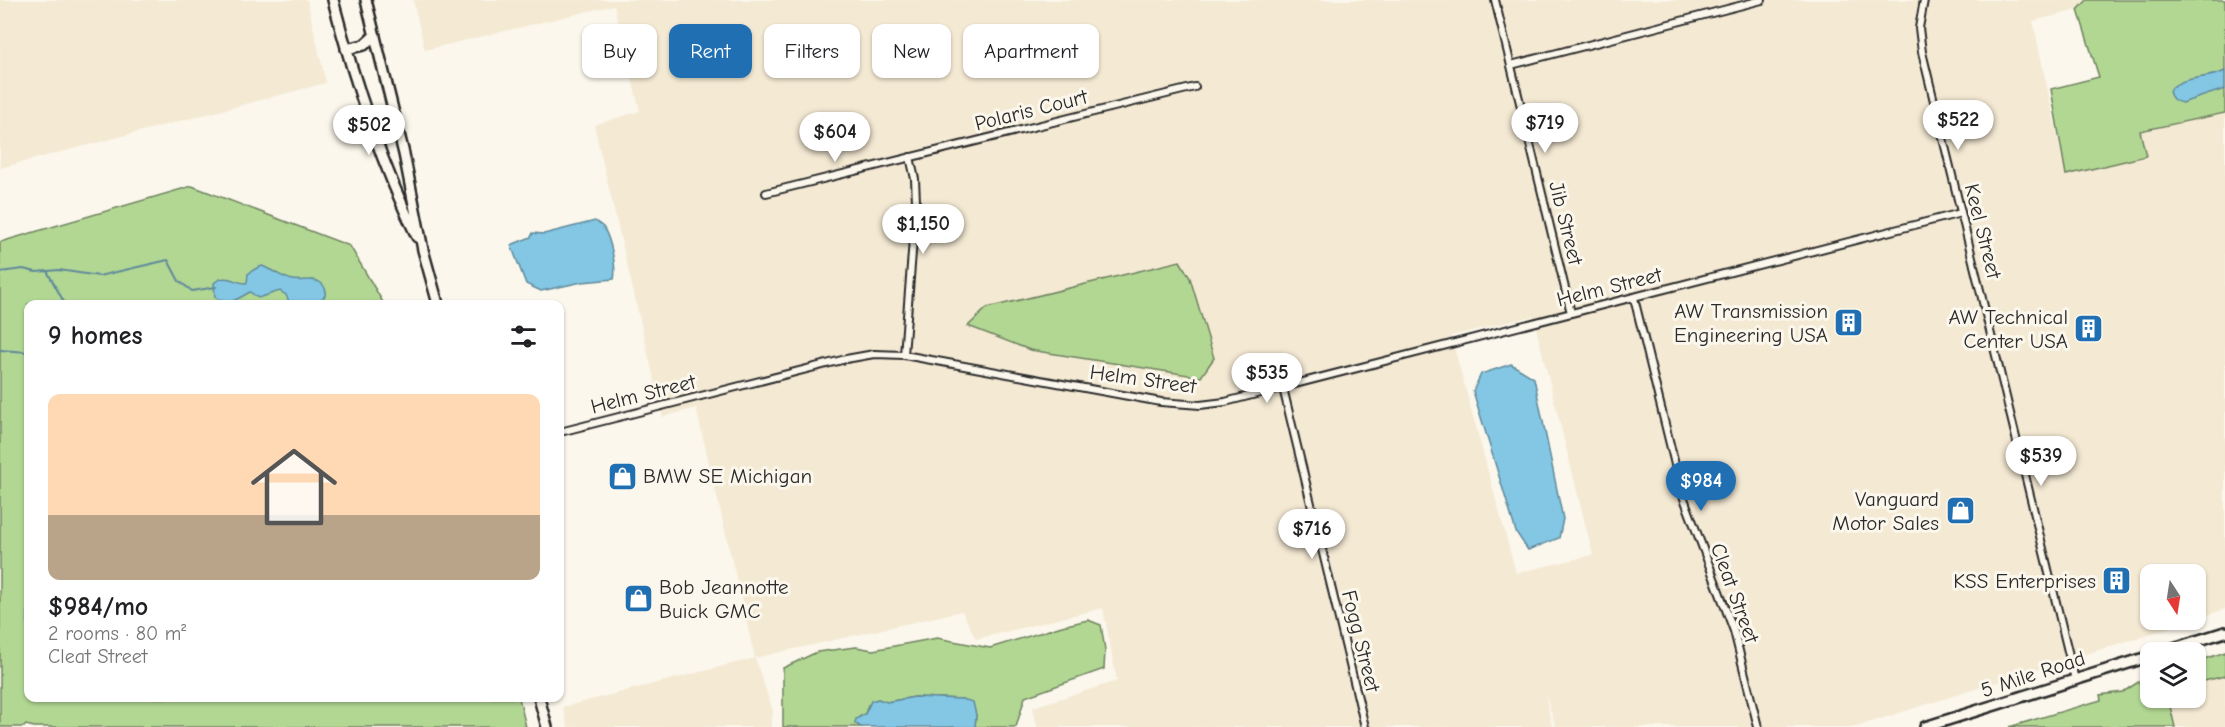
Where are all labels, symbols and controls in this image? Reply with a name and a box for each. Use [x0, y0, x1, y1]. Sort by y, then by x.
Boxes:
chip: Buy [582, 24, 657, 78]
chip: Rent [669, 24, 752, 78]
chip: Filters [764, 24, 860, 78]
chip: New [872, 24, 951, 78]
chip: Apartment [963, 24, 1099, 78]
street label: Polaris Court [972, 84, 1091, 136]
pin: $522 [1922, 100, 1994, 151]
pin: $719 [1509, 103, 1581, 154]
pin: $502 [333, 105, 405, 156]
text: $522 [1937, 108, 1979, 131]
text: $719 [1525, 111, 1565, 134]
pin: $604 [799, 112, 871, 163]
text: $502 [347, 113, 391, 136]
text: $604 [813, 120, 857, 143]
street label: Jib Street [1544, 179, 1588, 268]
street label: Keel Street [1960, 181, 2007, 282]
pin: $1,150 [874, 204, 972, 255]
text: $1,150 [896, 212, 950, 235]
street label: Helm Street [1554, 262, 1665, 312]
place label: AW Transmission Engineering USA [1674, 299, 1828, 347]
place label: AW Technical Center USA [1948, 305, 2068, 353]
building icon: AW Transmission Engineering USA [1833, 307, 1865, 339]
building icon: AW Technical Center USA [2073, 313, 2105, 345]
icon: filters [507, 320, 540, 353]
text: 9 homes [48, 321, 143, 351]
pin: $535 [1231, 353, 1303, 404]
street label: Helm Street [1088, 360, 1199, 398]
text: $535 [1245, 361, 1289, 384]
street label: Helm Street [588, 369, 699, 419]
icon: home [240, 433, 348, 541]
pin: $539 [2005, 436, 2077, 487]
text: $539 [2020, 444, 2062, 467]
shop icon: BMW SE Michigan [606, 460, 638, 492]
pin: $984 [1665, 461, 1737, 512]
place label: BMW SE Michigan [643, 464, 812, 488]
text: $984 [1680, 469, 1722, 492]
place label: Vanguard Motor Sales [1832, 487, 1939, 535]
shop icon: Vanguard Motor Sales [1944, 495, 1976, 527]
pin: $716 [1276, 509, 1348, 560]
text: $716 [1292, 517, 1332, 540]
street label: Cleat Street [1706, 540, 1764, 647]
north arrow [2140, 564, 2206, 630]
map controls [2140, 564, 2206, 708]
building icon: KSS Enterprises [2101, 565, 2133, 597]
place label: KSS Enterprises [1953, 569, 2096, 593]
place label: Bob Jeannotte Buick GMC [659, 575, 788, 623]
shop icon: Bob Jeannotte Buick GMC [622, 583, 654, 615]
street label: Fogg Street [1337, 588, 1385, 695]
text: $984/mo [48, 592, 148, 622]
text: 2 rooms · 80 m² [48, 622, 186, 645]
button: layers [2140, 642, 2206, 708]
text: Cleat Street [48, 645, 147, 668]
street label: 5 Mile Road [1978, 646, 2088, 702]

